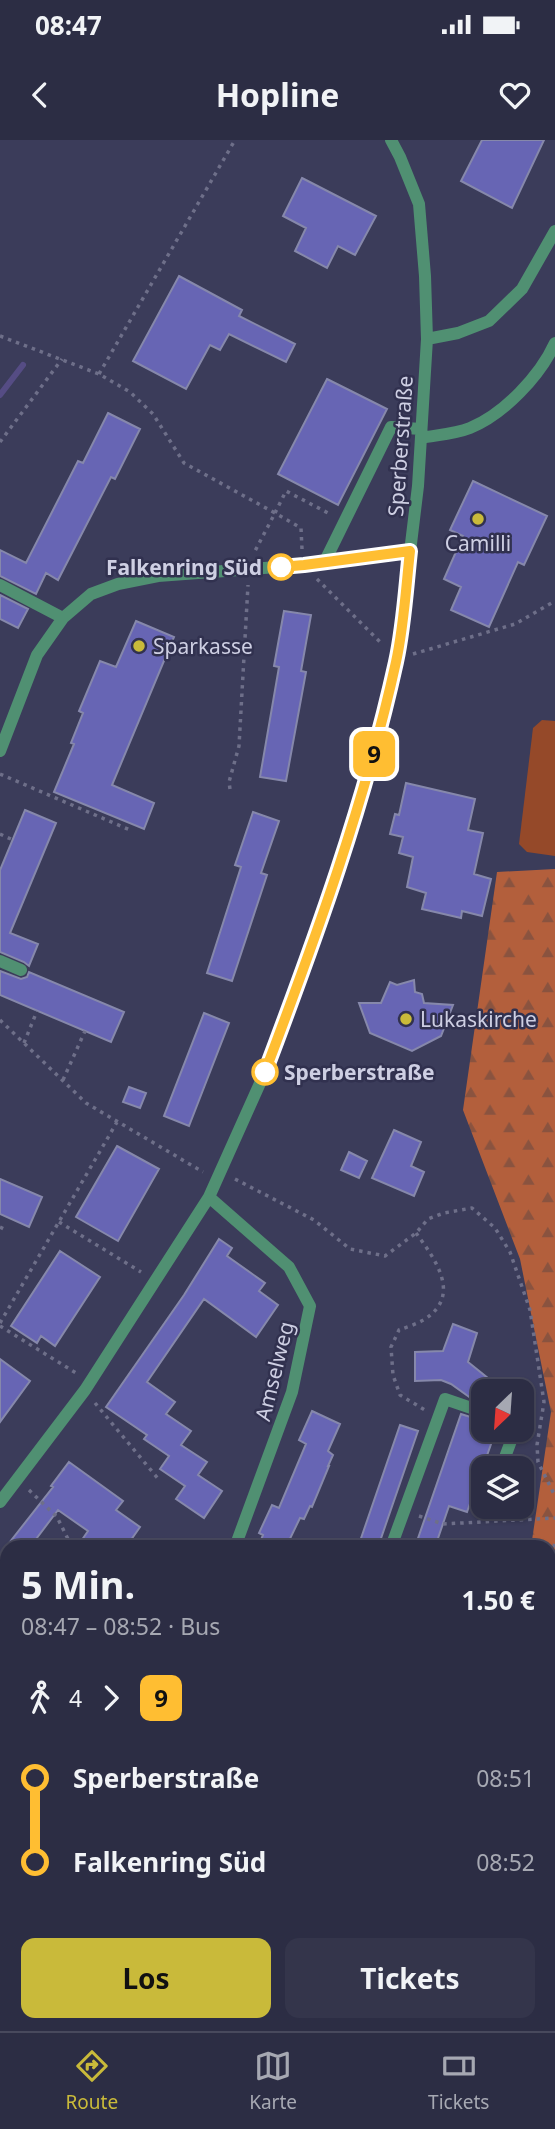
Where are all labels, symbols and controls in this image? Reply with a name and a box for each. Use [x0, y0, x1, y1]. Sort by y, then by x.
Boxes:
text: 08:47 [35, 7, 102, 43]
text: Hopline [216, 73, 339, 116]
icon: back [21, 76, 59, 114]
icon: heart [496, 76, 534, 114]
street label: Sperberstraße [381, 375, 419, 517]
marker: Camilli [470, 511, 486, 527]
place label: Camilli [445, 529, 511, 557]
place label: Falkenring Süd [106, 553, 262, 581]
marker: Falkenring Süd [268, 554, 294, 580]
place label: Sparkasse [153, 632, 253, 660]
marker: Sparkasse [131, 638, 147, 654]
line badge: 9 [351, 731, 397, 777]
text: 9 [367, 737, 381, 770]
place label: Lukaskirche [420, 1005, 537, 1033]
marker: Lukaskirche [398, 1011, 414, 1027]
place label: Sperberstraße [284, 1058, 435, 1086]
marker: Sperberstraße [252, 1059, 278, 1085]
street label: Amselweg [248, 1318, 300, 1424]
north arrow [471, 1379, 534, 1442]
map controls [471, 1379, 534, 1519]
button: layers [471, 1456, 534, 1519]
text: 5 Min. [21, 1558, 135, 1610]
text: 1.50 € [461, 1582, 535, 1618]
text: 08:47 – 08:52 · Bus [21, 1610, 220, 1642]
icon: walk [21, 1679, 59, 1717]
icon: forward [92, 1679, 130, 1717]
text: 9 [154, 1681, 168, 1714]
text: 4 [69, 1682, 82, 1714]
text: Sperberstraße [73, 1760, 259, 1796]
text: 08:51 [476, 1762, 535, 1794]
text: Falkenring Süd [73, 1844, 266, 1880]
text: 08:52 [476, 1846, 535, 1878]
button: Los [21, 1938, 271, 2018]
button: Tickets [285, 1938, 535, 2018]
tab: Route [66, 2047, 118, 2115]
tab: Karte [249, 2047, 297, 2115]
tab: Tickets [428, 2047, 489, 2115]

